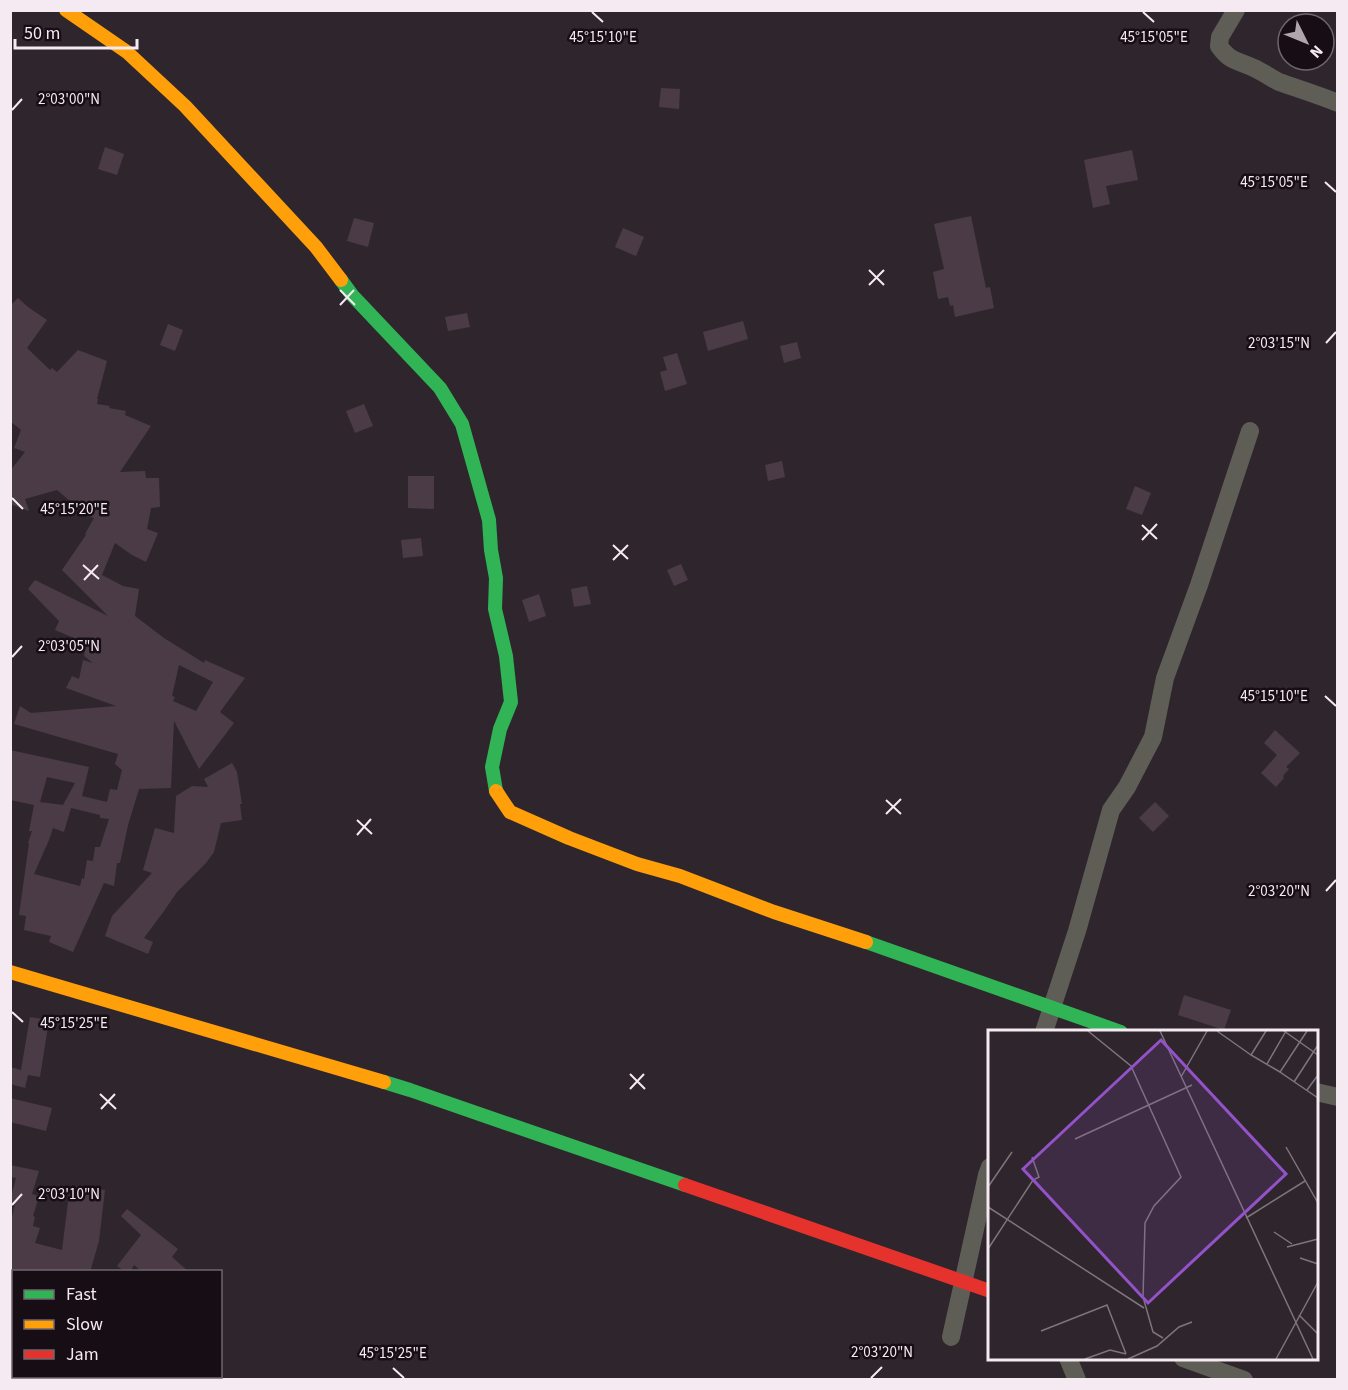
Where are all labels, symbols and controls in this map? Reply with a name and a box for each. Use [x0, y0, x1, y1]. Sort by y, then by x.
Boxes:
scale bar [15, 12, 136, 50]
north arrow [1276, 12, 1336, 72]
text: 50 m [24, 21, 60, 46]
text: 45°15'10"E [569, 27, 637, 48]
text: 45°15'05"E [1120, 27, 1188, 48]
text: N [1305, 40, 1328, 63]
text: 2°03'00"N [38, 89, 100, 110]
text: 45°15'05"E [1240, 172, 1308, 193]
text: 2°03'15"N [1248, 333, 1310, 354]
text: 45°15'20"E [40, 499, 108, 520]
text: 2°03'05"N [38, 636, 100, 657]
text: 45°15'10"E [1240, 686, 1308, 707]
text: 2°03'20"N [1248, 881, 1310, 902]
text: 45°15'25"E [40, 1013, 108, 1034]
inset map [988, 1030, 1318, 1360]
text: 2°03'10"N [38, 1184, 100, 1205]
legend [12, 1270, 222, 1378]
text: Fast [66, 1282, 97, 1307]
text: Slow [66, 1312, 103, 1337]
text: Jam [66, 1342, 99, 1367]
text: 2°03'20"N [851, 1342, 913, 1363]
text: 45°15'25"E [359, 1343, 427, 1364]

